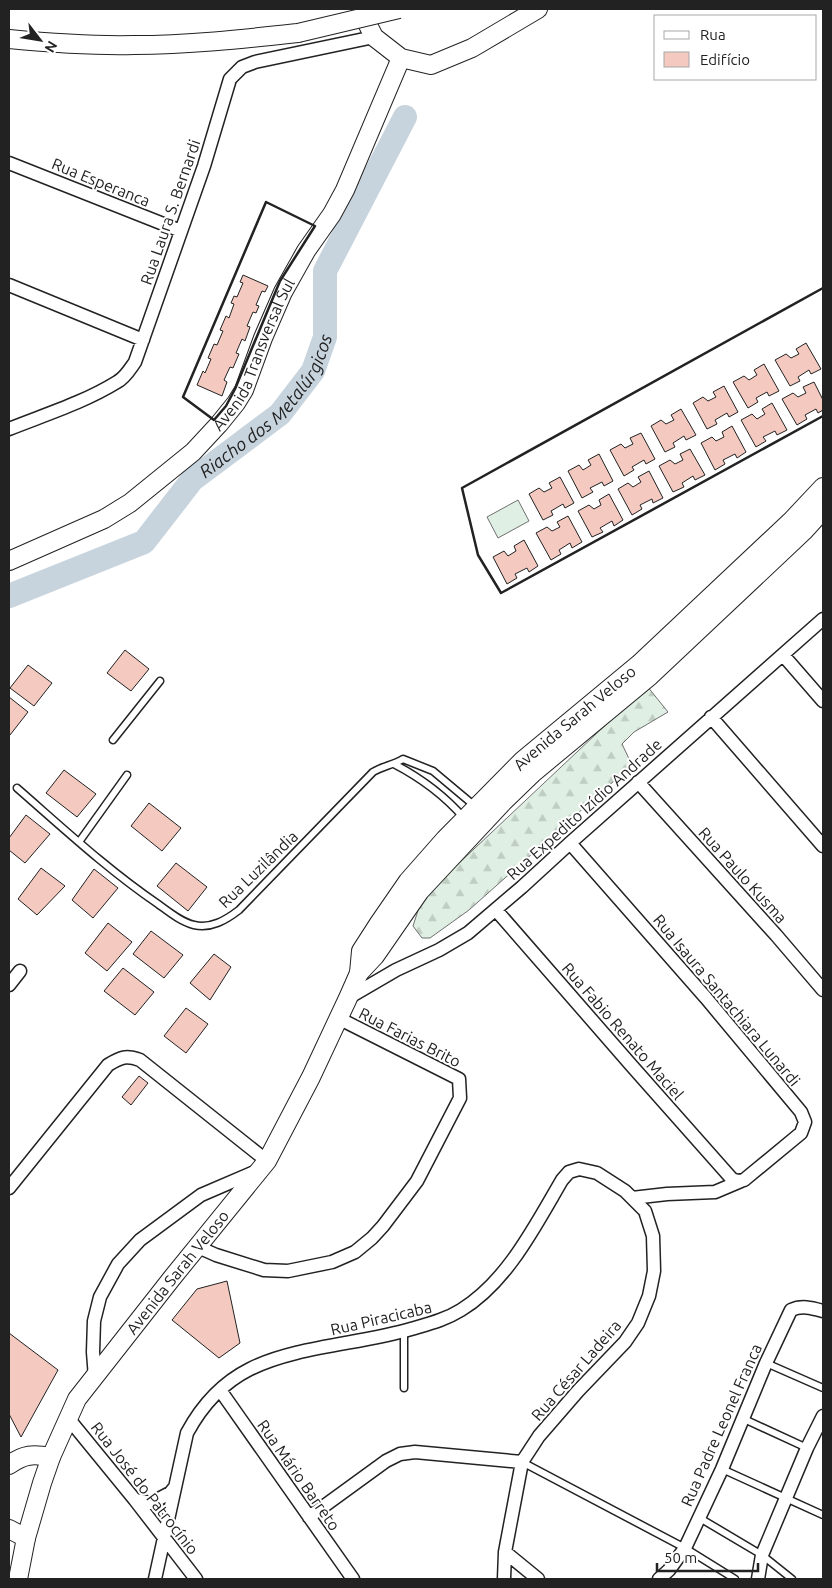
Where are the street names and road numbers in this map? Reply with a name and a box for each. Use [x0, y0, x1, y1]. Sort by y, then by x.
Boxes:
street label: Rua Laura S. Bernardi [137, 137, 203, 287]
street label: Rua Esperanca [49, 154, 153, 210]
street label: Avenida Transversal Sul [209, 275, 298, 434]
street label: Avenida Sarah Veloso [510, 662, 639, 773]
street label: Rua Expedito Izídio Andrade [503, 735, 665, 883]
street label: Rua Paulo Kusma [695, 823, 791, 927]
street label: Rua Luzilândia [215, 827, 301, 911]
street label: Rua Isaura Santachiara Lunardi [650, 911, 804, 1089]
street label: Rua Fabio Renato Maciel [559, 959, 687, 1103]
street label: Rua Farias Brito [356, 1004, 464, 1070]
street label: Avenida Sarah Veloso [123, 1207, 232, 1338]
street label: Rua Piracicaba [329, 1298, 433, 1338]
street label: Rua César Ladeira [527, 1316, 625, 1424]
street label: Rua Padre Leonel Franca [677, 1341, 765, 1509]
street label: Rua Mário Barreto [254, 1416, 344, 1534]
street label: Rua José do Patrocínio [88, 1418, 202, 1558]

